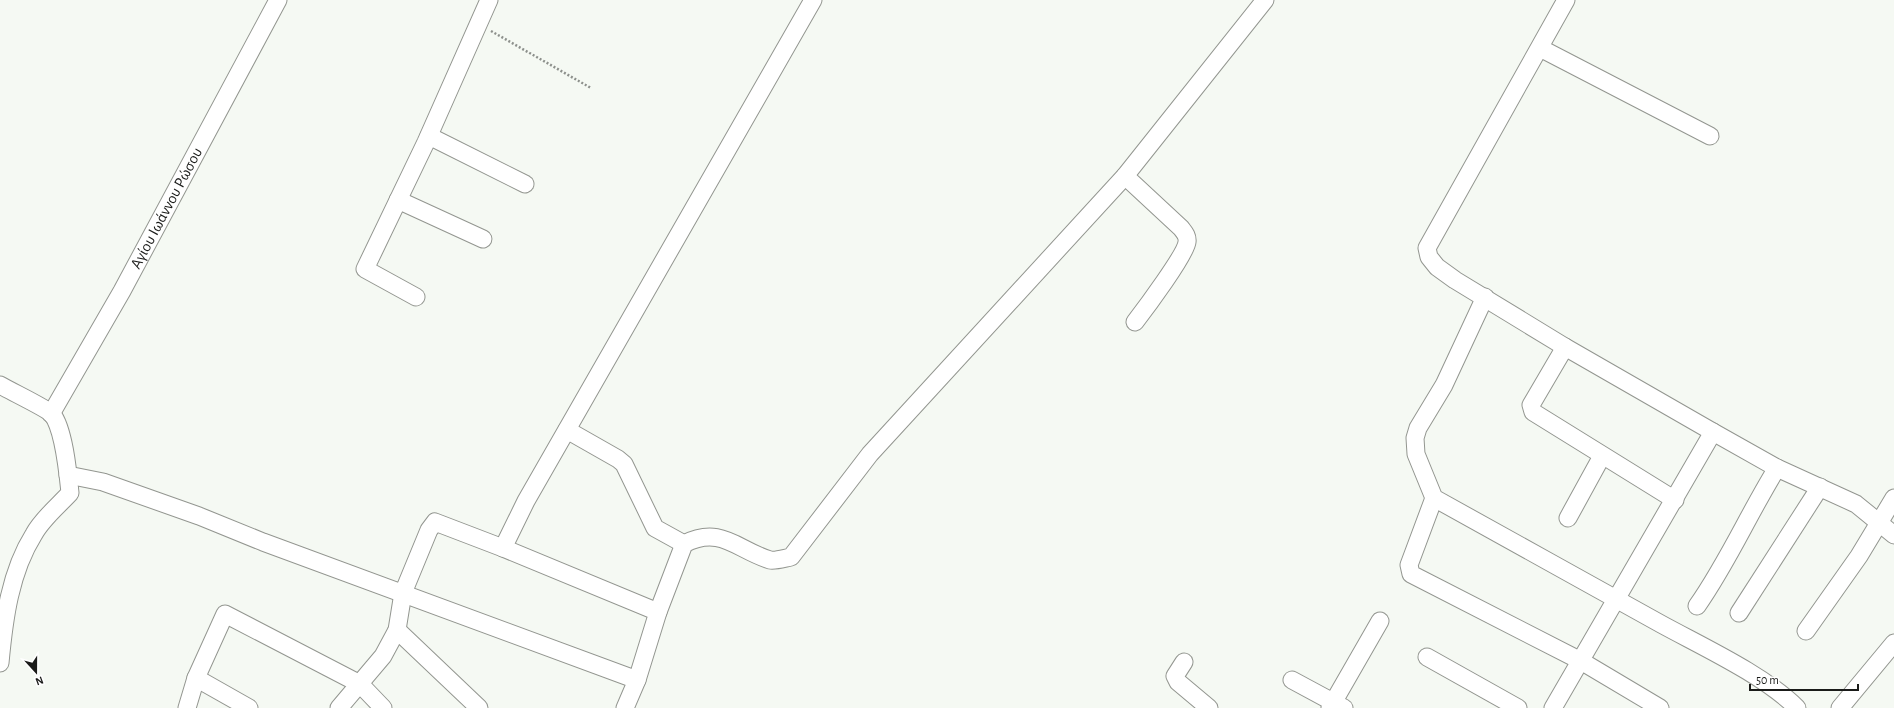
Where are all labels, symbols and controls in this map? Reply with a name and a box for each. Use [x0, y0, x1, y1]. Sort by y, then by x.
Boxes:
street label: Αγίου Ιωάννου Ρώσου [127, 145, 205, 271]
north arrow [16, 652, 56, 692]
scale bar [1750, 666, 1858, 692]
text: N [34, 674, 45, 687]
text: 50 m [1756, 674, 1779, 686]

